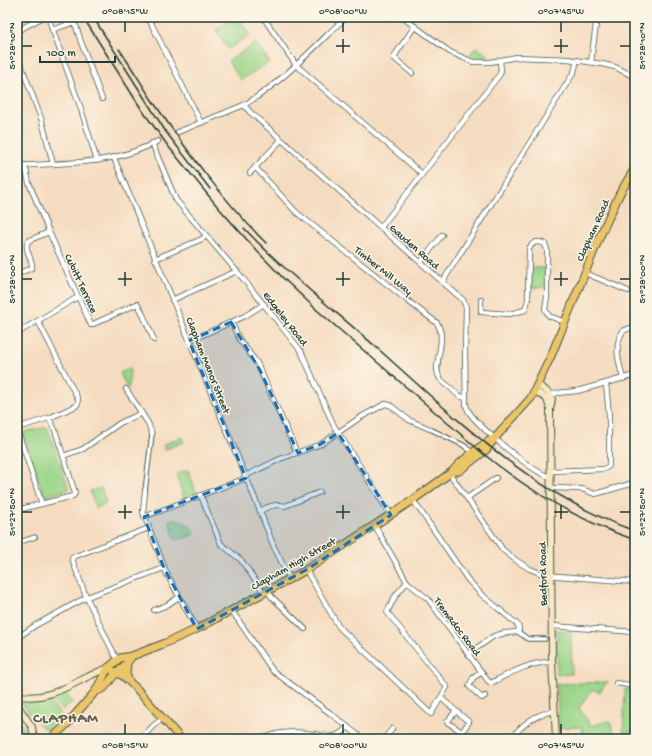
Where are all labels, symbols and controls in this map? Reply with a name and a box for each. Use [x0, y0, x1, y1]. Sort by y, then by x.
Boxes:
text: 0°08'15"W [102, 6, 148, 18]
text: 0°08'00"W [319, 6, 367, 18]
text: 0°07'45"W [538, 6, 585, 18]
text: 51°28'10"N [7, 22, 19, 70]
text: 51°28'10"N [637, 22, 649, 70]
scale bar [40, 38, 115, 64]
text: 100 m [45, 47, 76, 61]
street label: Clapham Road [575, 197, 613, 264]
street label: Gauden Road [386, 223, 442, 273]
street label: Timber Mill Way [351, 244, 414, 299]
street label: Cubitt Terrace [61, 252, 99, 316]
text: 51°28'00"N [7, 254, 19, 303]
text: 51°28'00"N [637, 254, 649, 303]
street label: Edgeley Road [260, 290, 310, 350]
street label: Clapham Manor Street [182, 316, 233, 417]
text: 51°27'50"N [7, 488, 19, 536]
text: 51°27'50"N [637, 488, 649, 536]
street label: Clapham High Street [250, 535, 339, 594]
street label: Bedford Road [536, 540, 551, 607]
street label: Tremadoc Road [430, 595, 483, 660]
district label: CLAPHAM [32, 710, 99, 728]
text: 0°08'15"W [102, 740, 148, 752]
text: 0°08'00"W [319, 740, 367, 752]
text: 0°07'45"W [538, 740, 585, 752]

